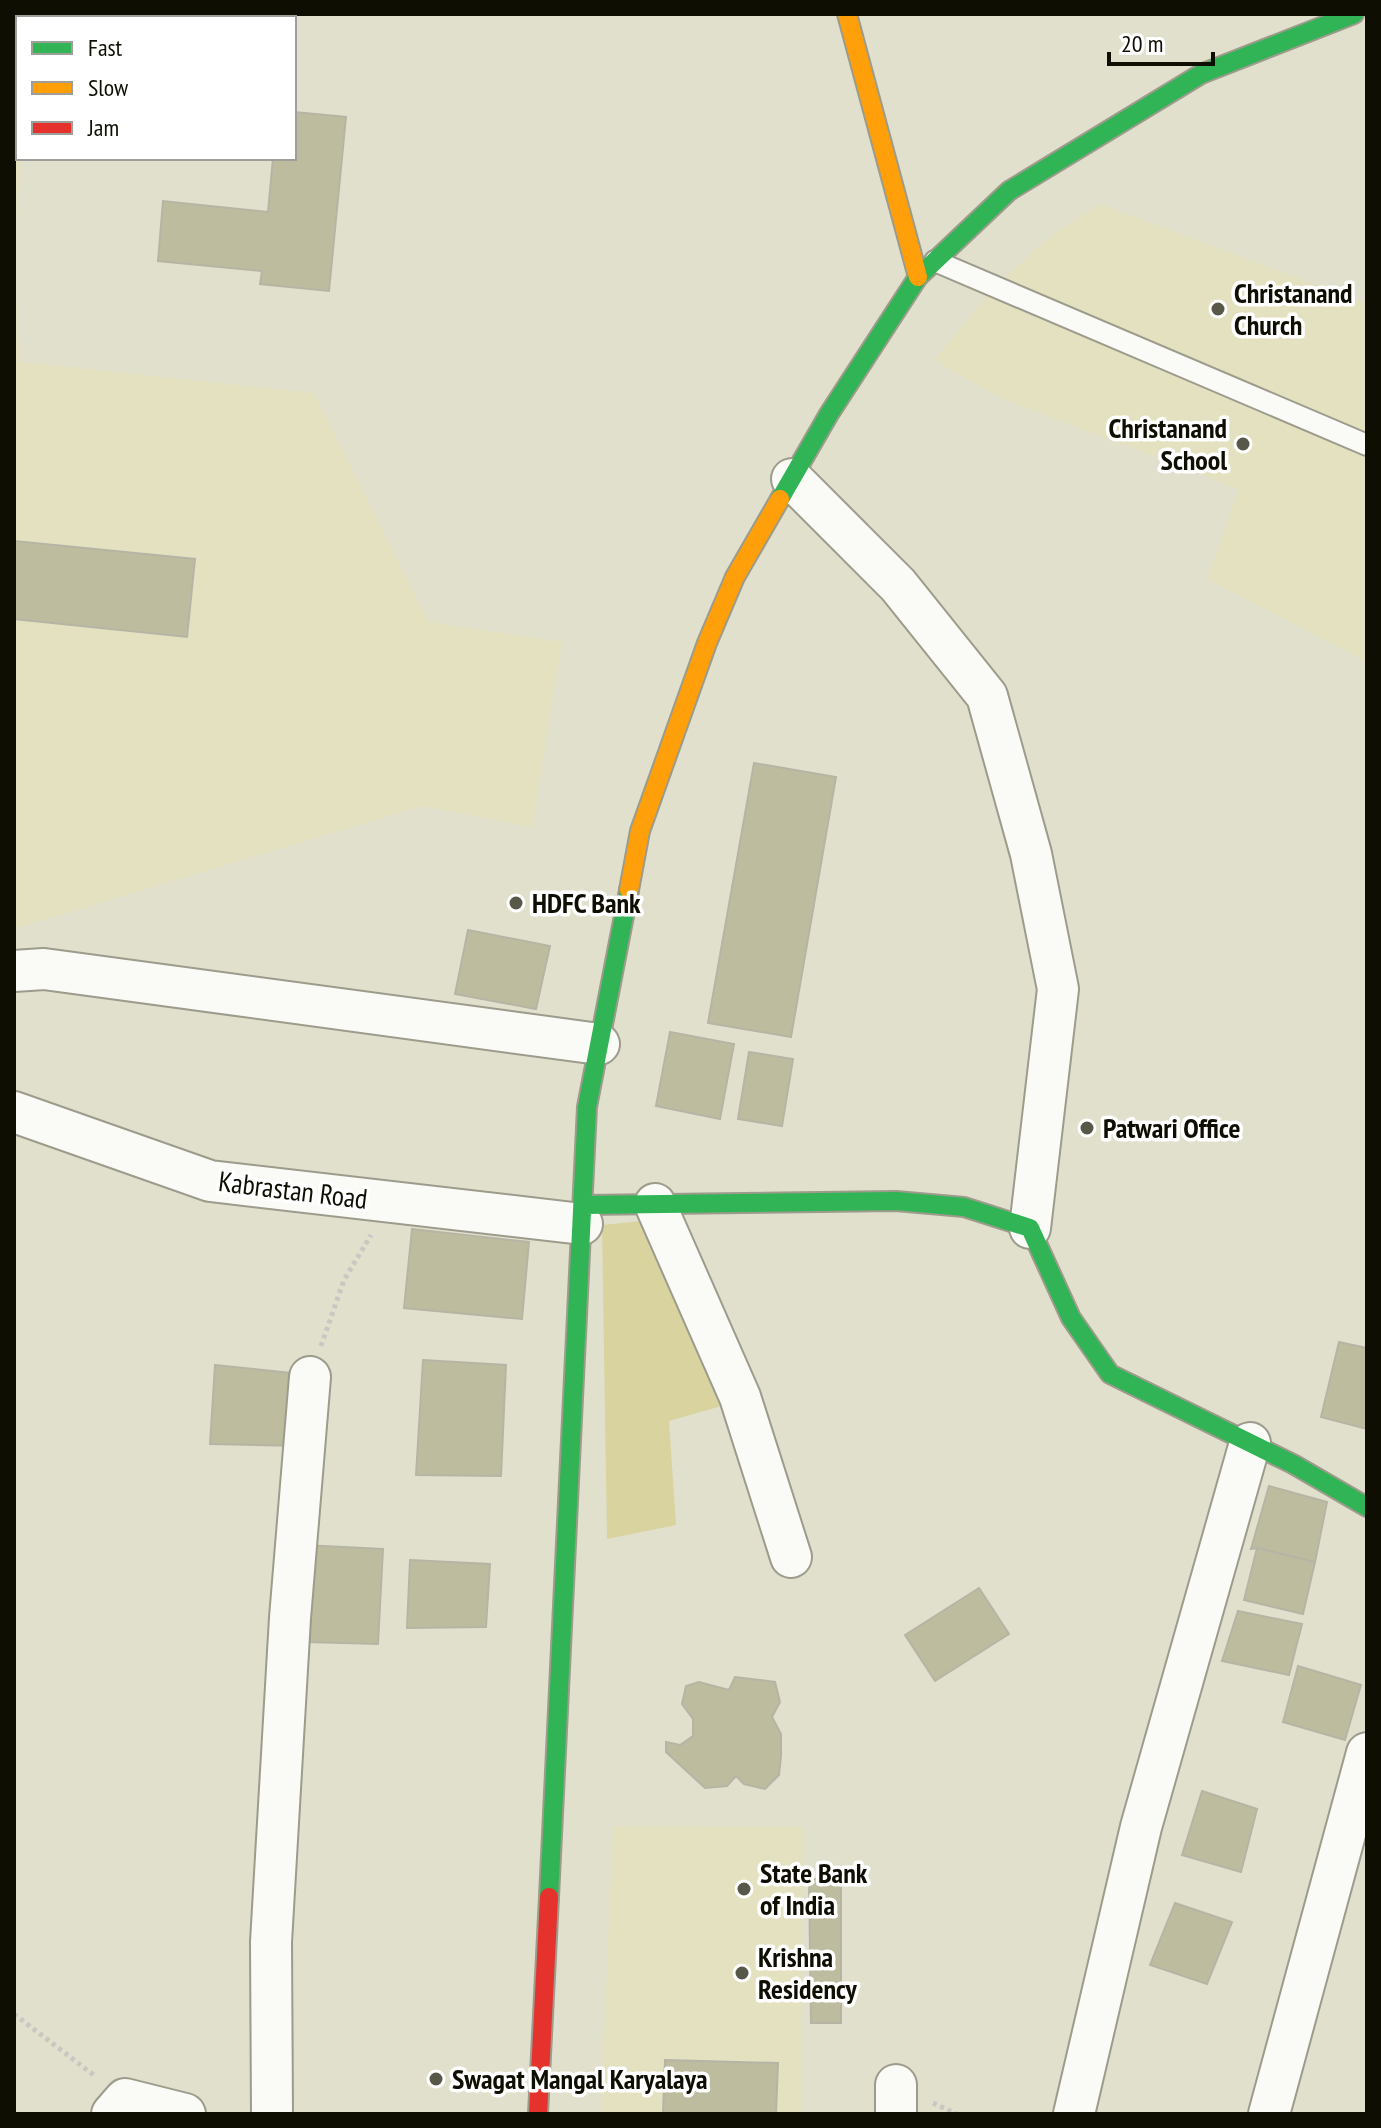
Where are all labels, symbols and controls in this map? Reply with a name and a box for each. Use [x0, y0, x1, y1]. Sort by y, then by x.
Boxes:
legend [16, 16, 296, 160]
scale bar [1109, 16, 1213, 66]
text: 20 m [1121, 28, 1163, 59]
text: Fast [88, 32, 123, 63]
text: Slow [88, 72, 129, 103]
text: Jam [87, 112, 119, 143]
place label: Christanand Church [1234, 274, 1353, 343]
marker: Christanand Church [1209, 300, 1227, 318]
place label: Christanand School [1108, 409, 1227, 478]
marker: Christanand School [1234, 435, 1252, 453]
place label: HDFC Bank [532, 884, 641, 921]
marker: HDFC Bank [507, 894, 525, 912]
place label: Patwari Office [1103, 1109, 1240, 1146]
marker: Patwari Office [1078, 1119, 1096, 1137]
street label: Kabrastan Road [216, 1162, 370, 1217]
place label: State Bank of India [760, 1854, 868, 1923]
marker: State Bank of India [735, 1880, 753, 1898]
place label: Krishna Residency [758, 1938, 857, 2007]
marker: Krishna Residency [733, 1964, 751, 1982]
place label: Swagat Mangal Karyalaya [452, 2060, 707, 2097]
marker: Swagat Mangal Karyalaya [427, 2070, 445, 2088]

